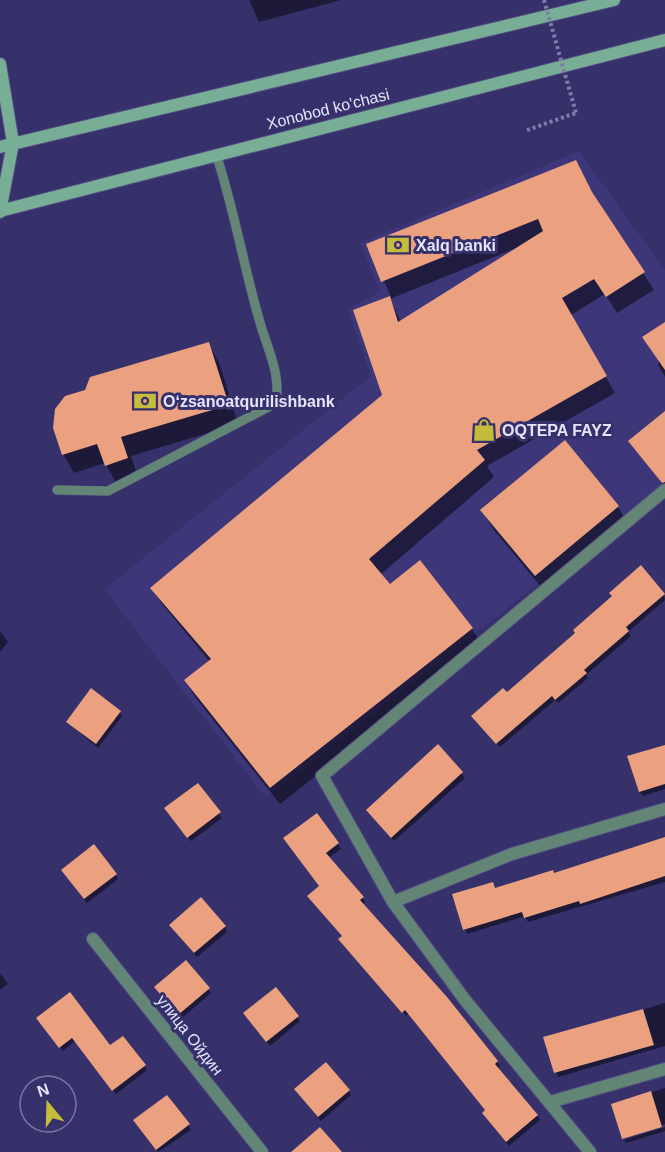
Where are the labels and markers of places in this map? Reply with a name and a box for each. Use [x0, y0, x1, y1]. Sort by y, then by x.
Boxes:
bank icon: Xalq banki [385, 232, 411, 258]
place label: Xalq banki [416, 237, 496, 254]
bank icon: Oʻzsanoatqurilishbank [132, 388, 158, 414]
place label: Oʻzsanoatqurilishbank [163, 393, 335, 410]
shop icon: OQTEPA FAYZ [471, 417, 497, 443]
place label: OQTEPA FAYZ [502, 422, 612, 439]

